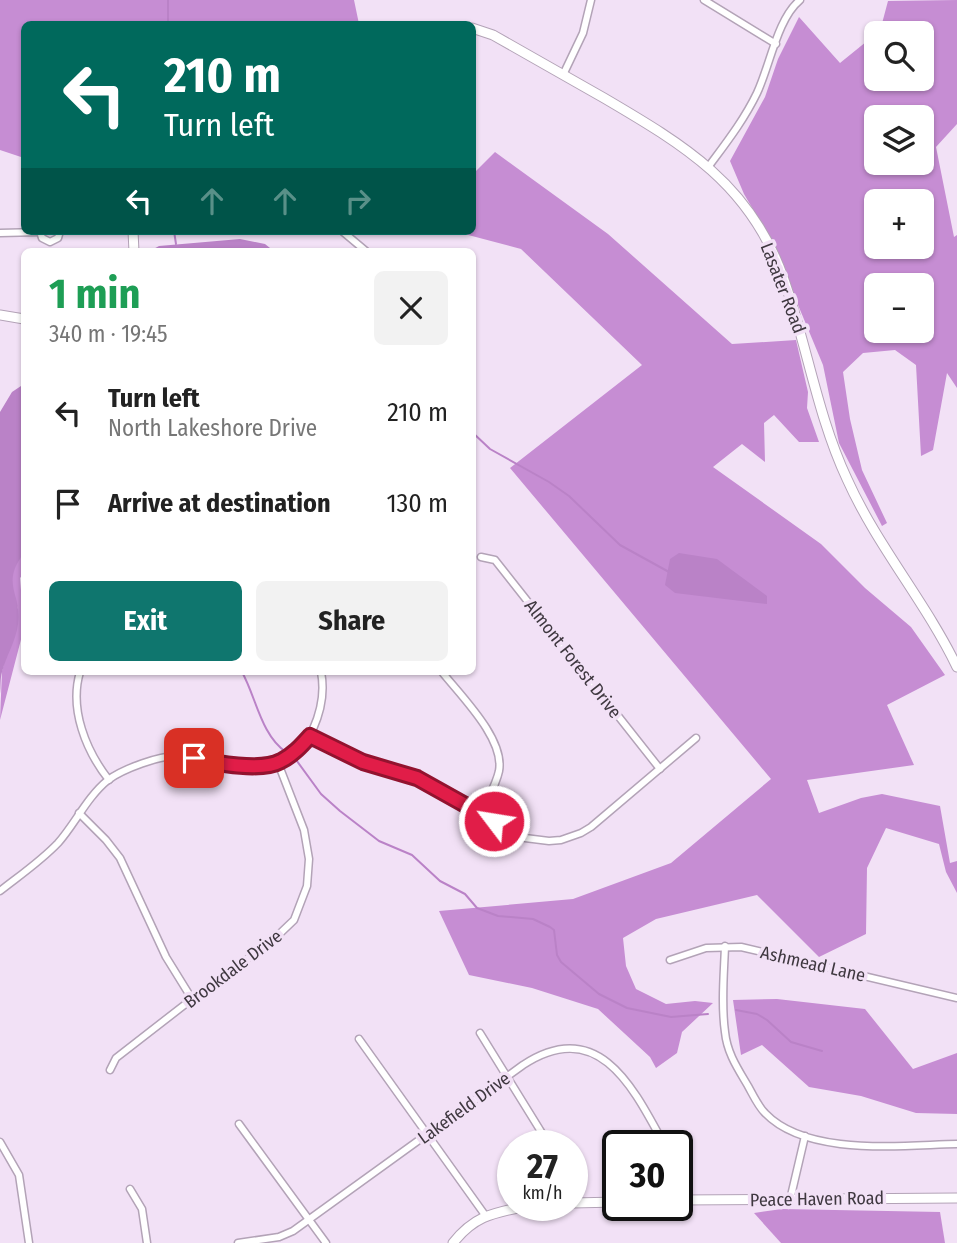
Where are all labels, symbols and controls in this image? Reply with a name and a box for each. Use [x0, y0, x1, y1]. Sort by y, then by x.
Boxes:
map controls [864, 21, 934, 343]
button: search [864, 21, 934, 91]
text: 210 m [164, 46, 281, 105]
icon: left [49, 49, 140, 140]
button: layers [864, 105, 934, 175]
text: Turn left [164, 106, 274, 144]
icon: left [120, 182, 158, 220]
icon: ahead [193, 182, 231, 220]
icon: ahead [266, 182, 304, 220]
icon: right [339, 182, 377, 220]
button: + [864, 189, 934, 259]
street label: Lasater Road [756, 240, 810, 336]
text: 1 min [49, 269, 140, 319]
button: close [374, 271, 448, 345]
button: − [864, 273, 934, 343]
text: 340 m · 19:45 [49, 320, 168, 348]
text: Turn left [108, 383, 200, 414]
icon: left [49, 394, 87, 432]
text: 210 m [387, 397, 448, 428]
text: North Lakeshore Drive [108, 414, 317, 442]
icon: arrive [49, 485, 87, 523]
text: Arrive at destination [108, 488, 331, 519]
text: 130 m [386, 488, 448, 519]
button: Exit [49, 581, 242, 661]
button: Share [256, 581, 448, 661]
street label: Almont Forest Drive [520, 595, 626, 723]
pin [164, 728, 224, 788]
icon: arrive [175, 739, 213, 777]
position arrow [457, 784, 531, 858]
street label: Brookdale Drive [180, 925, 286, 1013]
street label: Ashmead Lane [758, 941, 868, 987]
street label: Lakefield Drive [414, 1067, 515, 1149]
speed limit sign: 30 [602, 1130, 693, 1221]
text: 27 [527, 1145, 558, 1187]
text: km/h [522, 1182, 563, 1204]
street label: Peace Haven Road [750, 1187, 884, 1211]

